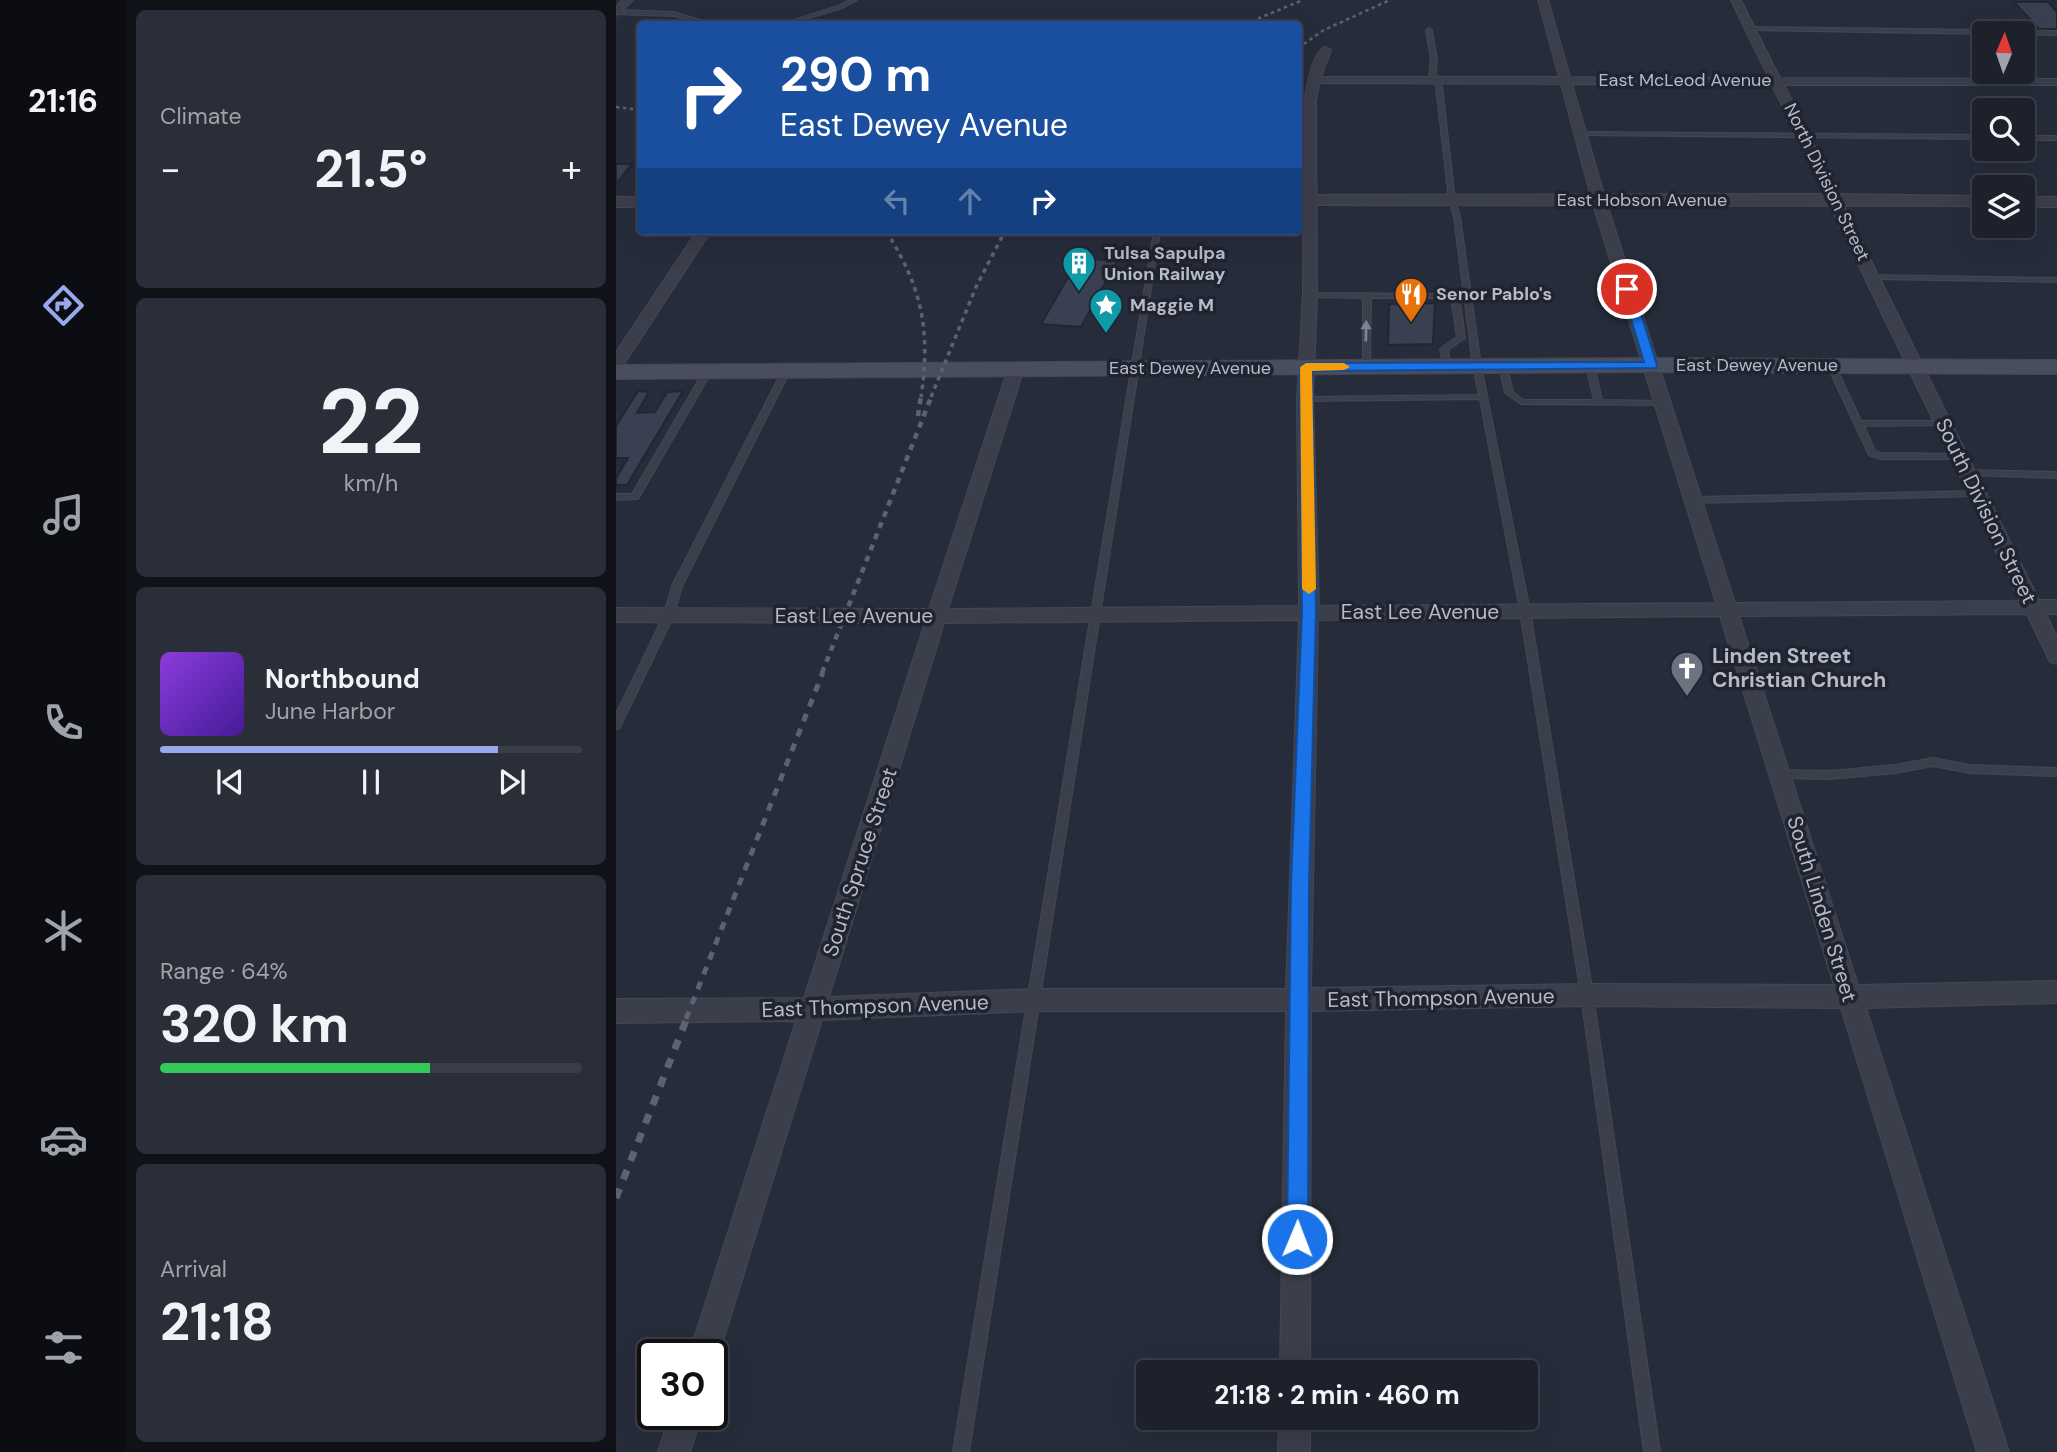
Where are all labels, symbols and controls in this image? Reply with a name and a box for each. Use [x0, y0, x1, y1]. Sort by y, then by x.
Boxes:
north arrow [1972, 21, 2035, 84]
map controls [1972, 21, 2035, 238]
text: 290 m [780, 42, 931, 106]
icon: right [665, 49, 756, 140]
street label: East McLeod Avenue [1598, 68, 1772, 92]
text: 21:16 [28, 80, 98, 122]
button: search [1972, 98, 2035, 161]
street label: North Division Street [1778, 99, 1876, 265]
text: Climate [160, 101, 242, 131]
text: East Dewey Avenue [780, 104, 1068, 146]
text: 21.5° [314, 135, 428, 203]
text: − [160, 144, 181, 194]
text: + [561, 144, 582, 194]
button: layers [1972, 175, 2035, 238]
icon: left [878, 182, 916, 220]
icon: ahead [951, 182, 989, 220]
icon: right [1024, 182, 1062, 220]
street label: East Hobson Avenue [1557, 188, 1727, 212]
place label: Tulsa Sapulpa Union Railway [1104, 241, 1226, 286]
building icon: Tulsa Sapulpa Union Railway [1060, 244, 1098, 293]
pin [1597, 259, 1657, 319]
icon: arrive [1608, 270, 1646, 308]
restaurant icon: Senor Pablo's [1392, 275, 1430, 324]
icon: directions [39, 281, 88, 330]
place label: Senor Pablo's [1436, 282, 1552, 306]
place icon: Maggie M [1087, 286, 1125, 335]
place label: Maggie M [1130, 293, 1214, 317]
one-way arrow [1360, 320, 1372, 342]
street label: East Dewey Avenue [1676, 353, 1838, 377]
street label: East Dewey Avenue [1109, 356, 1271, 380]
text: 22 [318, 363, 424, 481]
street label: South Division Street [1929, 413, 2043, 609]
text: km/h [344, 468, 398, 498]
icon: music [39, 490, 88, 539]
street label: East Lee Avenue [1341, 598, 1499, 626]
street label: East Lee Avenue [775, 602, 933, 630]
place label: Linden Street Christian Church [1712, 642, 1886, 694]
church icon: Linden Street Christian Church [1668, 649, 1706, 698]
text: Northbound [265, 662, 420, 696]
text: June Harbor [265, 696, 395, 726]
icon: phone [39, 698, 88, 747]
icon: previous [211, 763, 249, 801]
icon: pause [352, 763, 390, 801]
icon: next [493, 763, 531, 801]
street label: South Spruce Street [816, 764, 904, 960]
street label: South Linden Street [1780, 813, 1864, 1005]
icon: climate [39, 906, 88, 955]
text: Range · 64% [160, 956, 288, 986]
street label: East Thompson Avenue [1327, 982, 1555, 1014]
street label: East Thompson Avenue [761, 988, 989, 1024]
text: 320 km [160, 990, 349, 1058]
icon: car [39, 1115, 88, 1164]
position arrow [1260, 1202, 1334, 1276]
text: Arrival [160, 1254, 227, 1284]
text: 21:18 [160, 1288, 274, 1356]
icon: filters [39, 1323, 88, 1372]
speed limit sign: 30 [637, 1339, 728, 1430]
text: 21:18 · 2 min · 460 m [1214, 1378, 1460, 1412]

